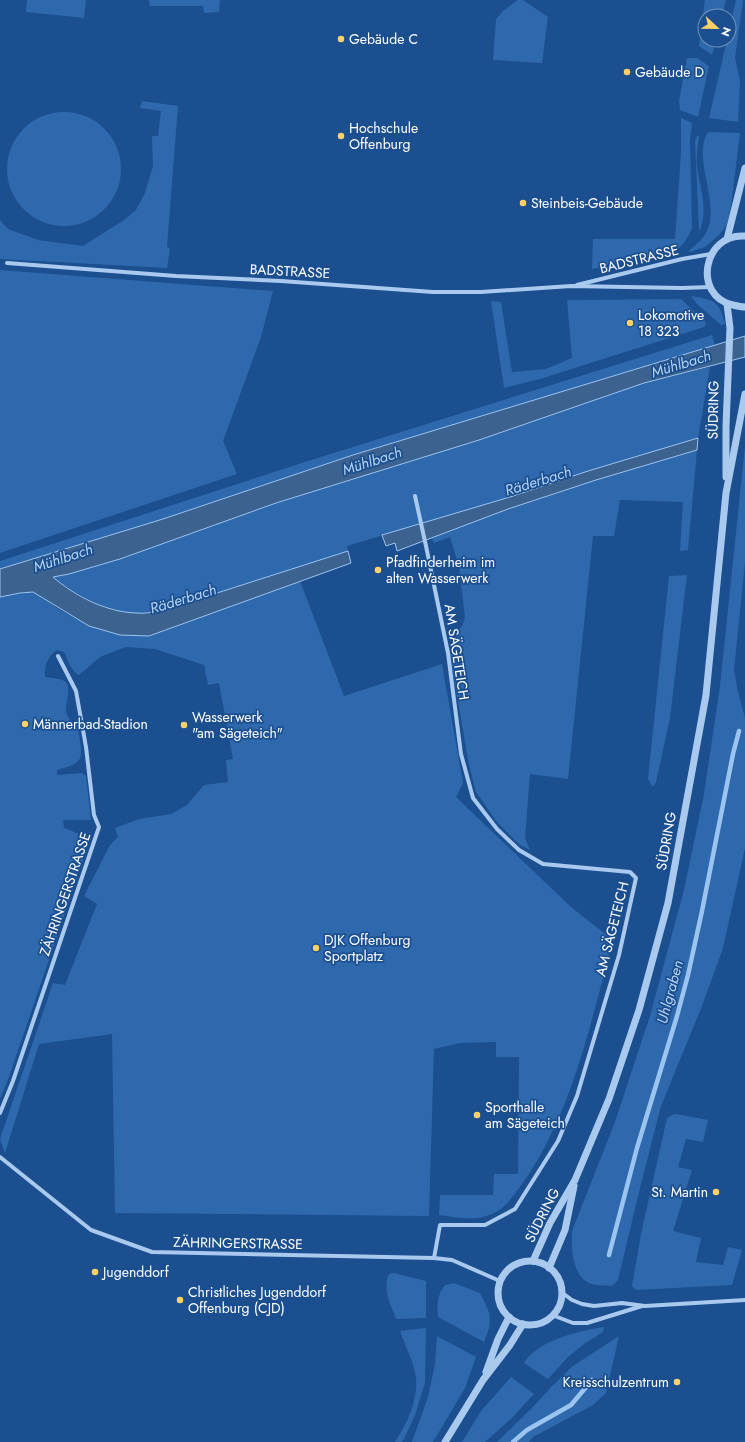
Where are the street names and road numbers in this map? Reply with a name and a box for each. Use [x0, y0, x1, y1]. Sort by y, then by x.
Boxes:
street label: BADSTRASSE [597, 240, 681, 278]
street label: BADSTRASSE [249, 259, 331, 283]
street label: SÜDRING [702, 380, 724, 440]
street label: AM SÄGETEICH [440, 603, 474, 701]
street label: SÜDRING [651, 810, 681, 872]
street label: ZÄHRINGERSTRASSE [34, 829, 96, 959]
street label: AM SÄGETEICH [591, 879, 633, 979]
street label: SÜDRING [520, 1184, 564, 1246]
street label: ZÄHRINGERSTRASSE [173, 1232, 303, 1254]

